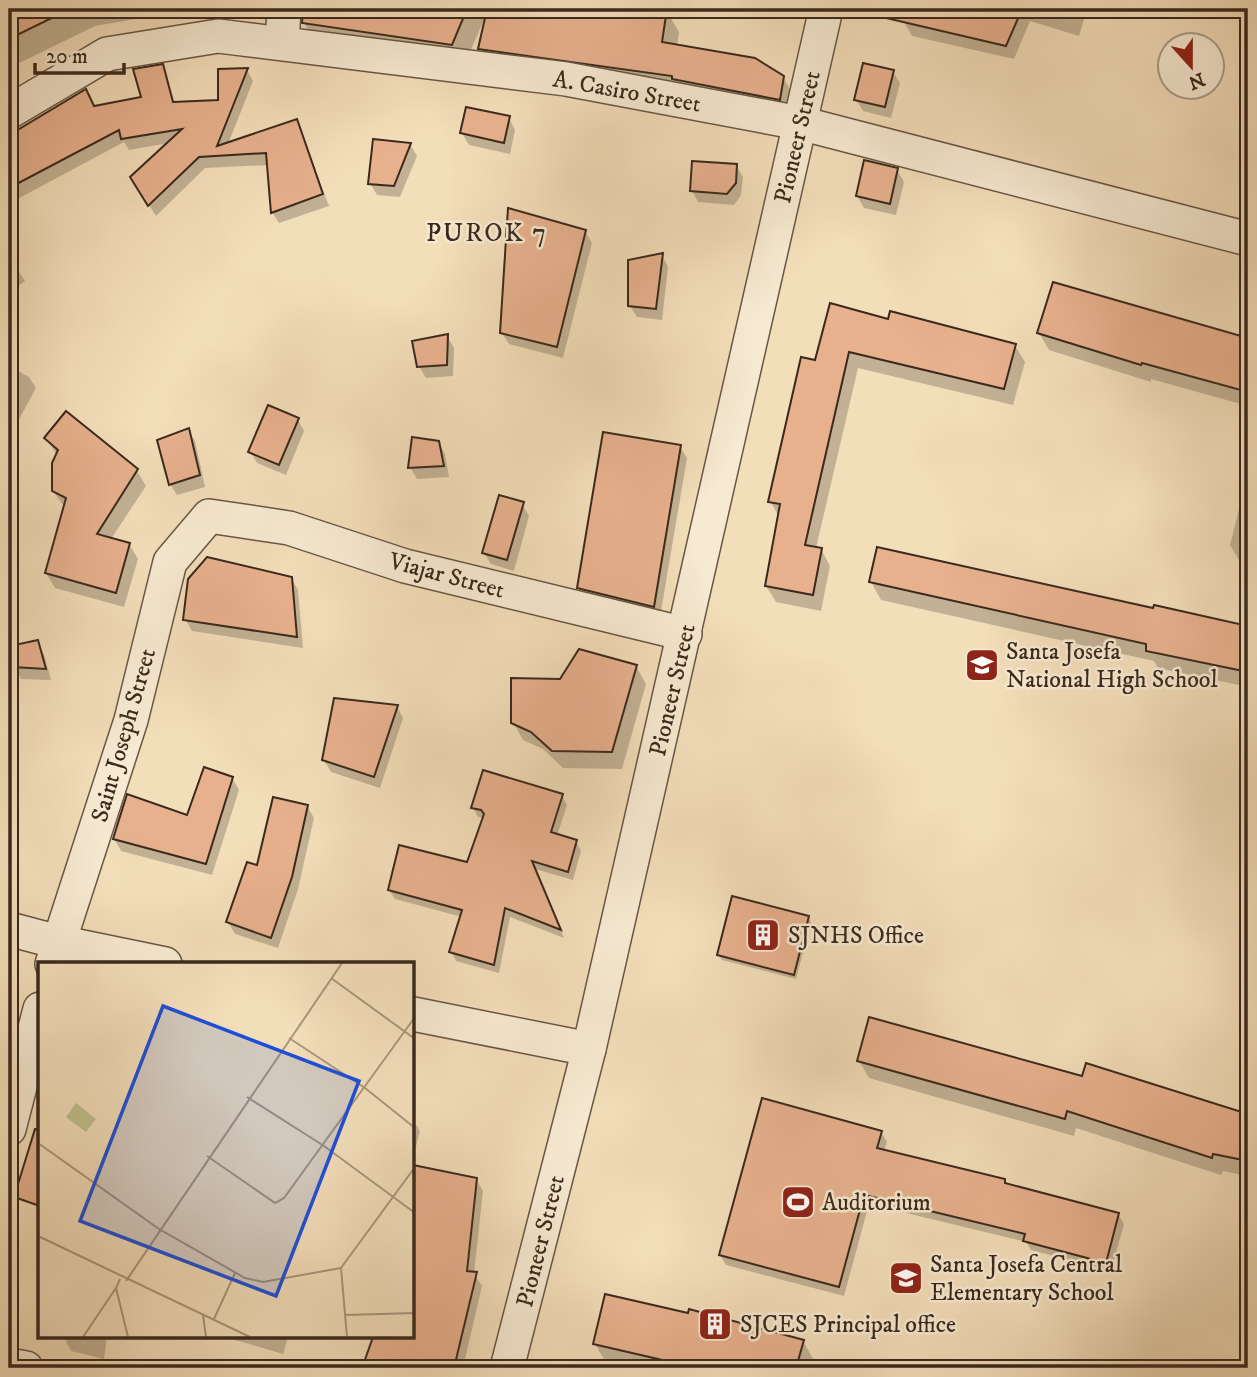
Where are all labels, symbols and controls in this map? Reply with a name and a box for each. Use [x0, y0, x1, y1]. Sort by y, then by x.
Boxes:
scale bar [35, 32, 124, 76]
north arrow [1156, 32, 1226, 102]
text: 20 m [46, 44, 88, 70]
street label: A. Casiro Street [551, 64, 703, 120]
text: N [1185, 67, 1208, 94]
street label: Pioneer Street [768, 68, 828, 206]
district label: PUROK 7 [426, 217, 548, 250]
street label: Viajar Street [385, 546, 508, 606]
street label: Pioneer Street [643, 621, 703, 759]
place label: Santa Josefa National High School [1006, 637, 1218, 695]
street label: Saint Joseph Street [85, 645, 163, 826]
school or university icon: Santa Josefa National High School [963, 646, 1001, 684]
building icon: SJNHS Office [744, 916, 782, 954]
place label: SJNHS Office [788, 921, 924, 951]
inset map [38, 962, 415, 1338]
street label: Pioneer Street [510, 1172, 572, 1310]
sports icon: Auditorium [779, 1183, 817, 1221]
place label: Auditorium [822, 1188, 931, 1218]
place label: Santa Josefa Central Elementary School [930, 1250, 1123, 1308]
school or university icon: Santa Josefa Central Elementary School [887, 1259, 925, 1297]
building icon: SJCES Principal office [696, 1305, 734, 1343]
place label: SJCES Principal office [740, 1310, 956, 1340]

